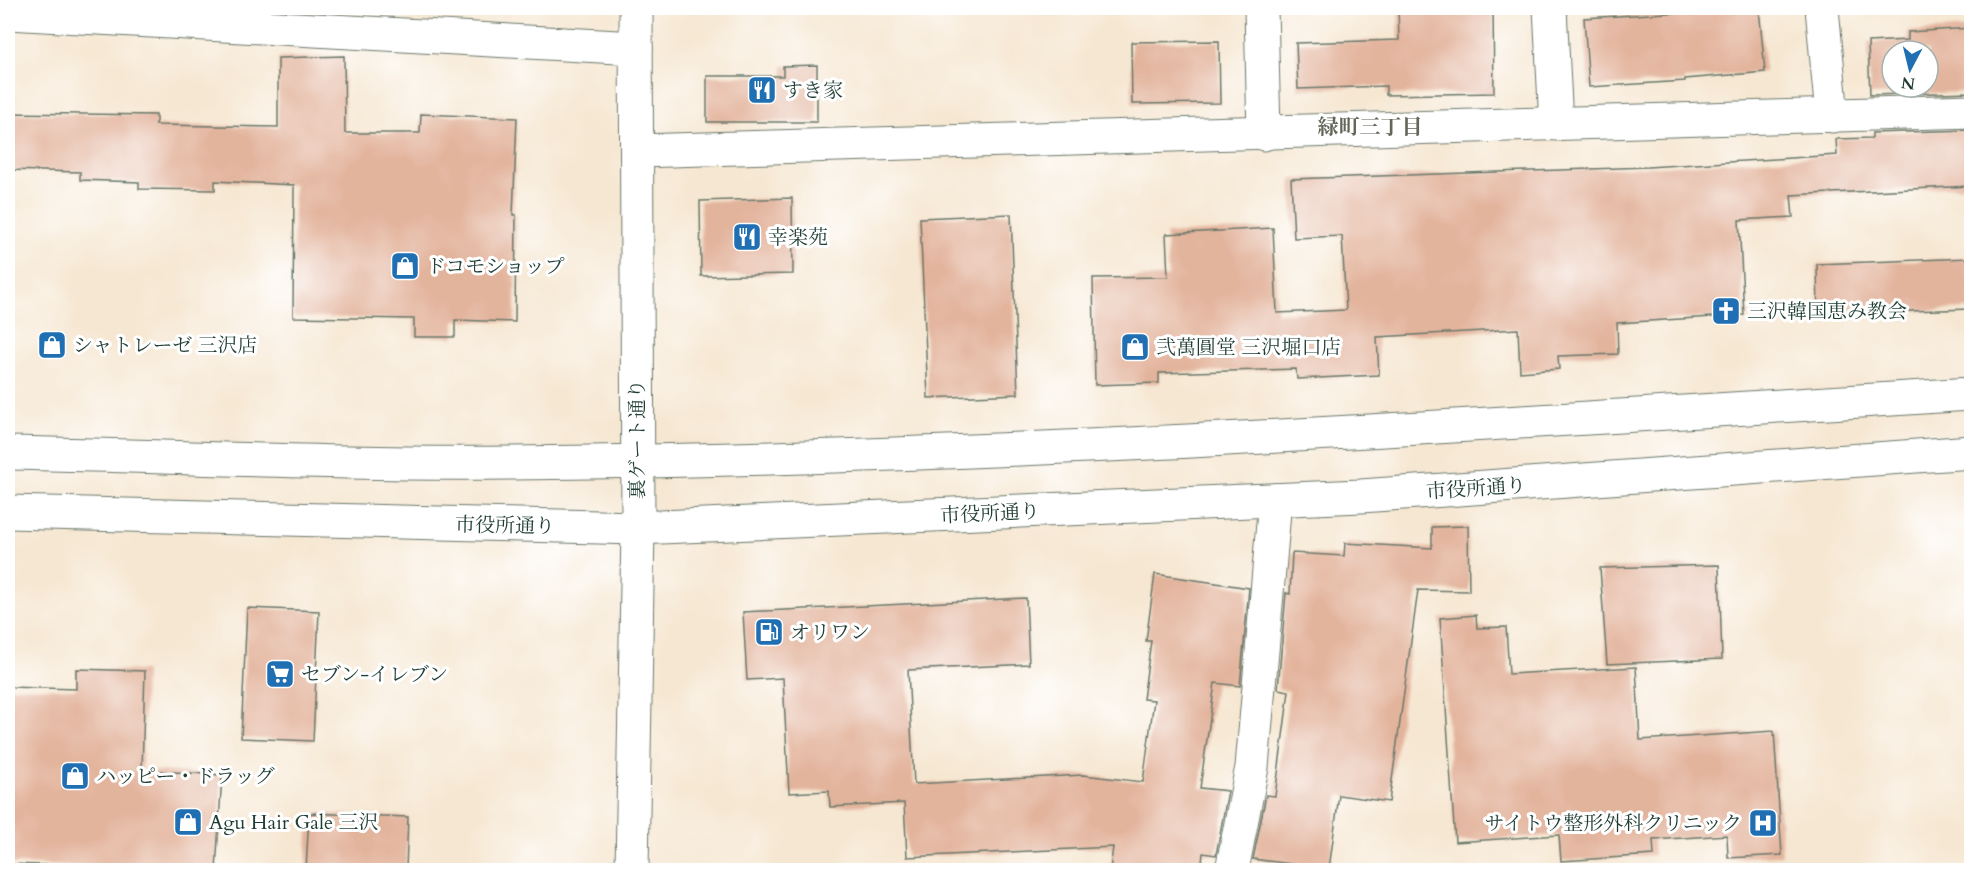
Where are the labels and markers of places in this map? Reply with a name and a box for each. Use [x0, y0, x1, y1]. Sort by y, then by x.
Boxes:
restaurant icon: すき家 [746, 74, 778, 106]
place label: すき家 [783, 77, 843, 104]
restaurant icon: 幸楽苑 [731, 221, 763, 253]
place label: 幸楽苑 [768, 224, 828, 251]
shop icon: ドコモショップ [389, 250, 421, 282]
place label: ドコモショップ [426, 253, 565, 280]
church icon: 三沢韓国恵み教会 [1710, 295, 1742, 327]
place label: 三沢韓国恵み教会 [1747, 298, 1907, 325]
shop icon: シャトレーゼ 三沢店 [36, 329, 68, 361]
shop icon: 弐萬圓堂 三沢堀口店 [1119, 331, 1151, 363]
place label: シャトレーゼ 三沢店 [73, 332, 258, 359]
place label: 弐萬圓堂 三沢堀口店 [1156, 334, 1341, 361]
fuel station icon: オリワン [753, 616, 785, 648]
place label: オリワン [790, 619, 870, 646]
supermarket icon: セブン-イレブン [264, 658, 296, 690]
place label: セブン-イレブン [301, 661, 448, 688]
shop icon: ハッピー・ドラッグ [59, 760, 91, 792]
place label: ハッピー・ドラッグ [96, 763, 275, 790]
shop icon: Agu Hair Gale 三沢 [172, 806, 204, 838]
hospital icon: サイトウ整形外科クリニック [1747, 807, 1779, 839]
place label: Agu Hair Gale 三沢 [209, 809, 378, 836]
place label: サイトウ整形外科クリニック [1485, 810, 1742, 837]

